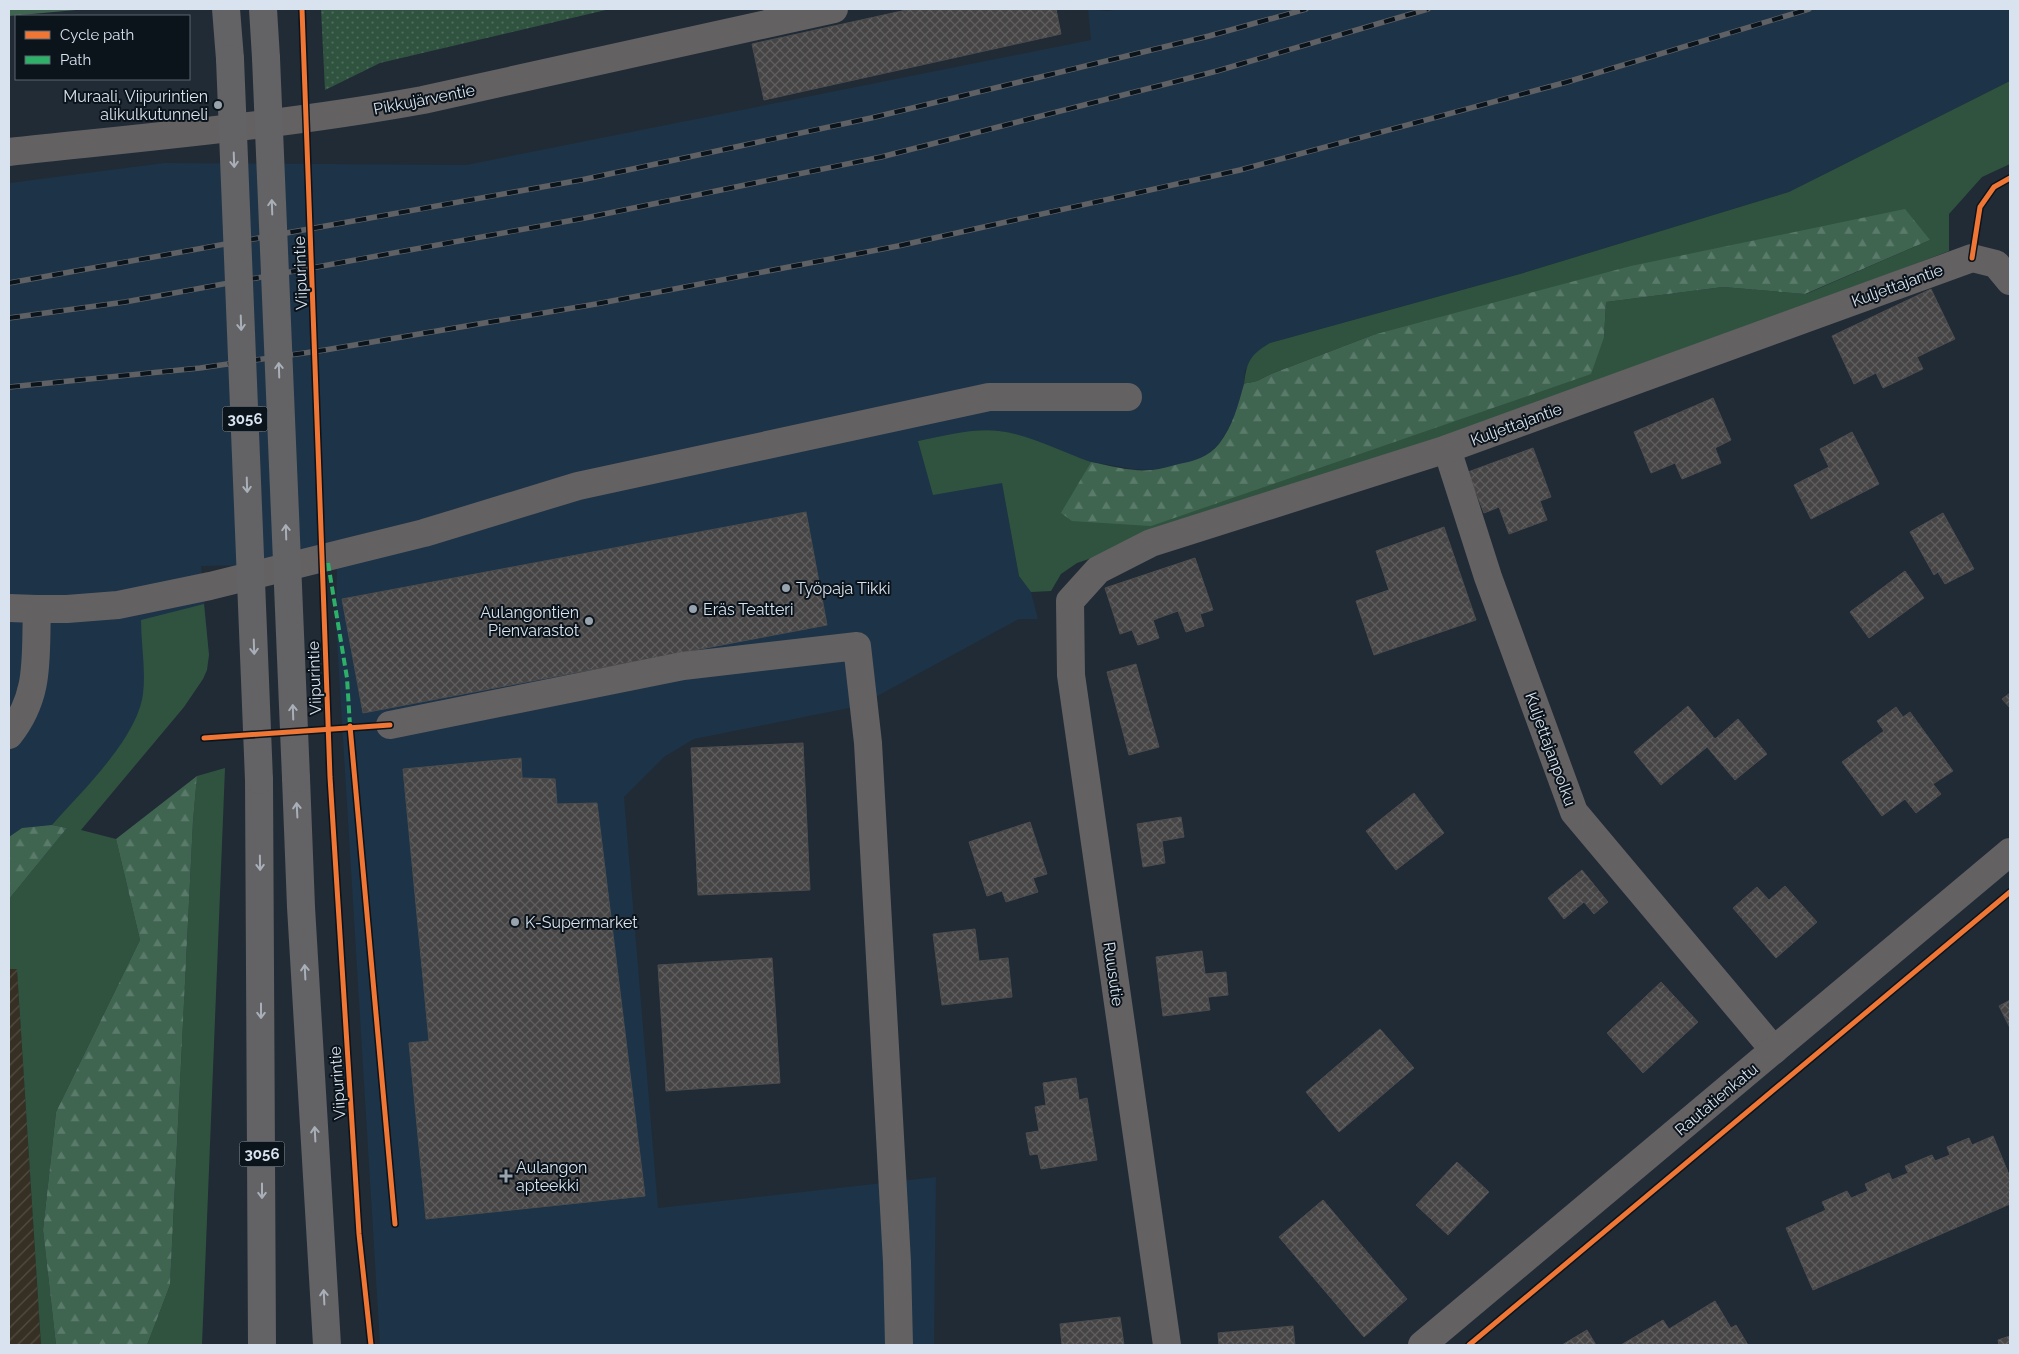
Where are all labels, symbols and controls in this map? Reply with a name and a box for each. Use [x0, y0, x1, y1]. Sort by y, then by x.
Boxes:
legend [15, 15, 190, 80]
text: Cycle path [60, 26, 134, 44]
text: Path [60, 51, 91, 69]
street label: Pikkujärventie [372, 80, 476, 119]
place label: Muraali, Viipurintien alikulkutunneli [63, 87, 208, 124]
marker: Muraali, Viipurintien alikulkutunneli [212, 99, 224, 111]
one-way arrow [230, 152, 239, 168]
one-way arrow [268, 200, 277, 216]
street label: Viipurintie [290, 236, 311, 310]
street label: Kuljettajantie [1849, 260, 1946, 311]
one-way arrow [236, 314, 245, 330]
one-way arrow [274, 362, 284, 378]
street label: Kuljettajantie [1468, 399, 1565, 450]
road number: 3056 [222, 406, 268, 432]
one-way arrow [243, 477, 252, 493]
one-way arrow [281, 524, 290, 540]
place label: Työpaja Tikki [796, 579, 891, 598]
marker: Työpaja Tikki [780, 582, 792, 594]
place label: Eräs Teatteri [703, 600, 793, 619]
place label: Aulangontien Pienvarastot [480, 603, 580, 640]
marker: Eräs Teatteri [687, 603, 699, 615]
marker: Aulangontien Pienvarastot [583, 615, 595, 627]
one-way arrow [249, 639, 259, 655]
street label: Viipurintie [304, 641, 325, 715]
street label: Kuljettajanpolku [1521, 690, 1580, 809]
one-way arrow [288, 704, 298, 720]
one-way arrow [293, 802, 302, 818]
one-way arrow [255, 855, 265, 871]
place label: K-Supermarket [525, 913, 638, 932]
marker: K-Supermarket [509, 916, 521, 928]
street label: Ruusutie [1100, 941, 1127, 1007]
one-way arrow [301, 964, 310, 980]
one-way arrow [256, 1002, 266, 1019]
street label: Viipurintie [325, 1045, 350, 1120]
street label: Rautatienkatu [1671, 1059, 1762, 1139]
one-way arrow [310, 1127, 319, 1143]
road number: 3056 [240, 1142, 284, 1166]
place label: Aulangon apteekki [516, 1158, 587, 1195]
marker: Aulangon apteekki [500, 1170, 512, 1182]
one-way arrow [257, 1182, 267, 1199]
one-way arrow [320, 1289, 329, 1305]

